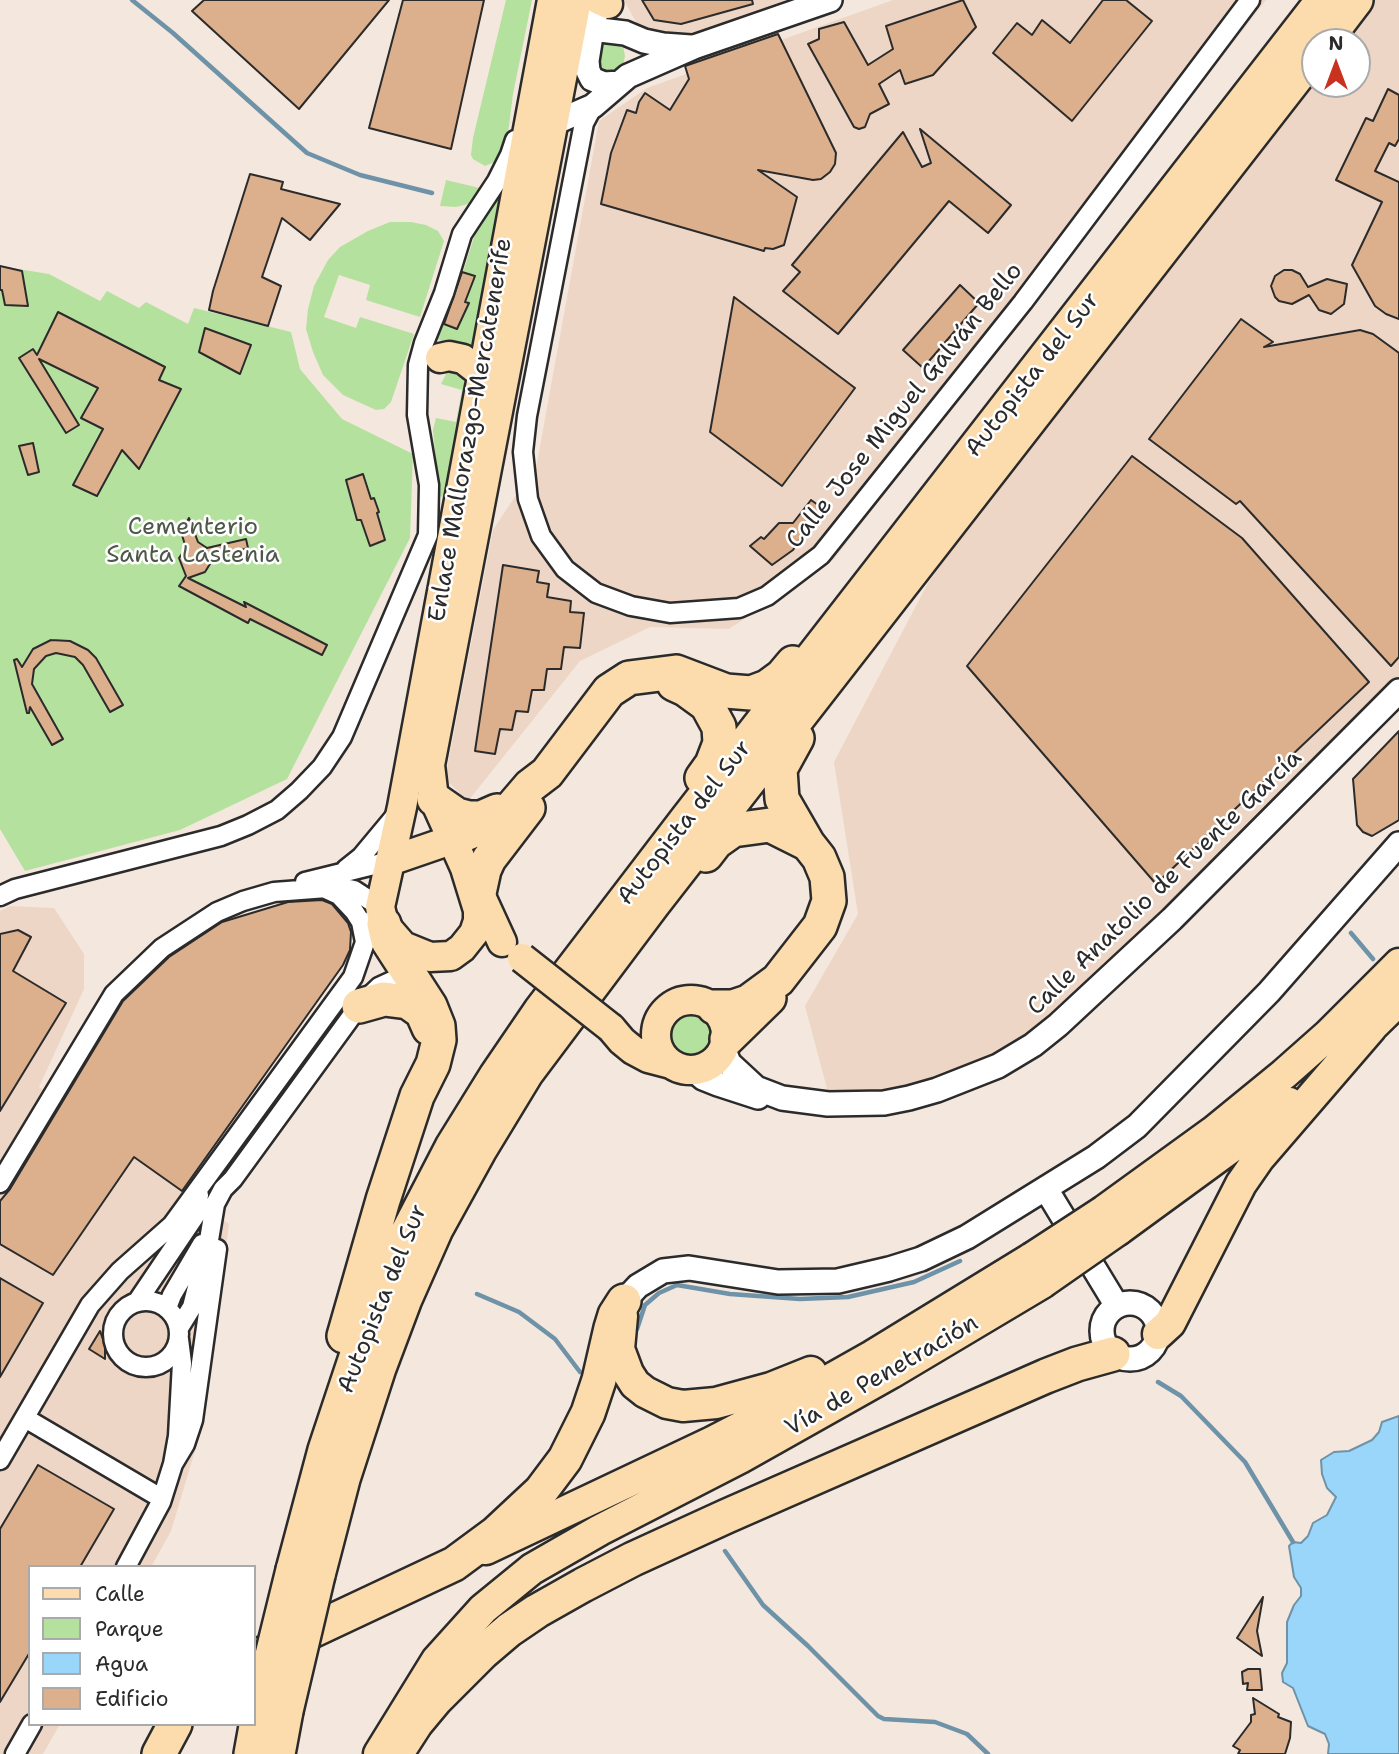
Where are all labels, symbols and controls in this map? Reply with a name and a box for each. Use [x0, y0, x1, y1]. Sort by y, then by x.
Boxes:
north arrow [1301, 28, 1371, 98]
text: N [1328, 31, 1344, 56]
street label: Enlace Mallorazgo-Mercatenerife [423, 236, 519, 624]
street label: Calle Jose Miguel Galván Bello [781, 257, 1029, 555]
street label: Autopista del Sur [960, 287, 1106, 463]
park label: Cementerio Santa Lastenia [106, 514, 280, 570]
street label: Autopista del Sur [612, 735, 758, 911]
street label: Calle Anatolio de Fuente García [1022, 744, 1308, 1022]
street label: Autopista del Sur [332, 1200, 434, 1398]
street label: Vía de Penetración [780, 1309, 984, 1443]
legend [28, 1565, 256, 1726]
text: Calle [95, 1580, 145, 1608]
text: Parque [95, 1615, 164, 1643]
text: Agua [95, 1650, 148, 1678]
text: Edificio [95, 1685, 168, 1713]

